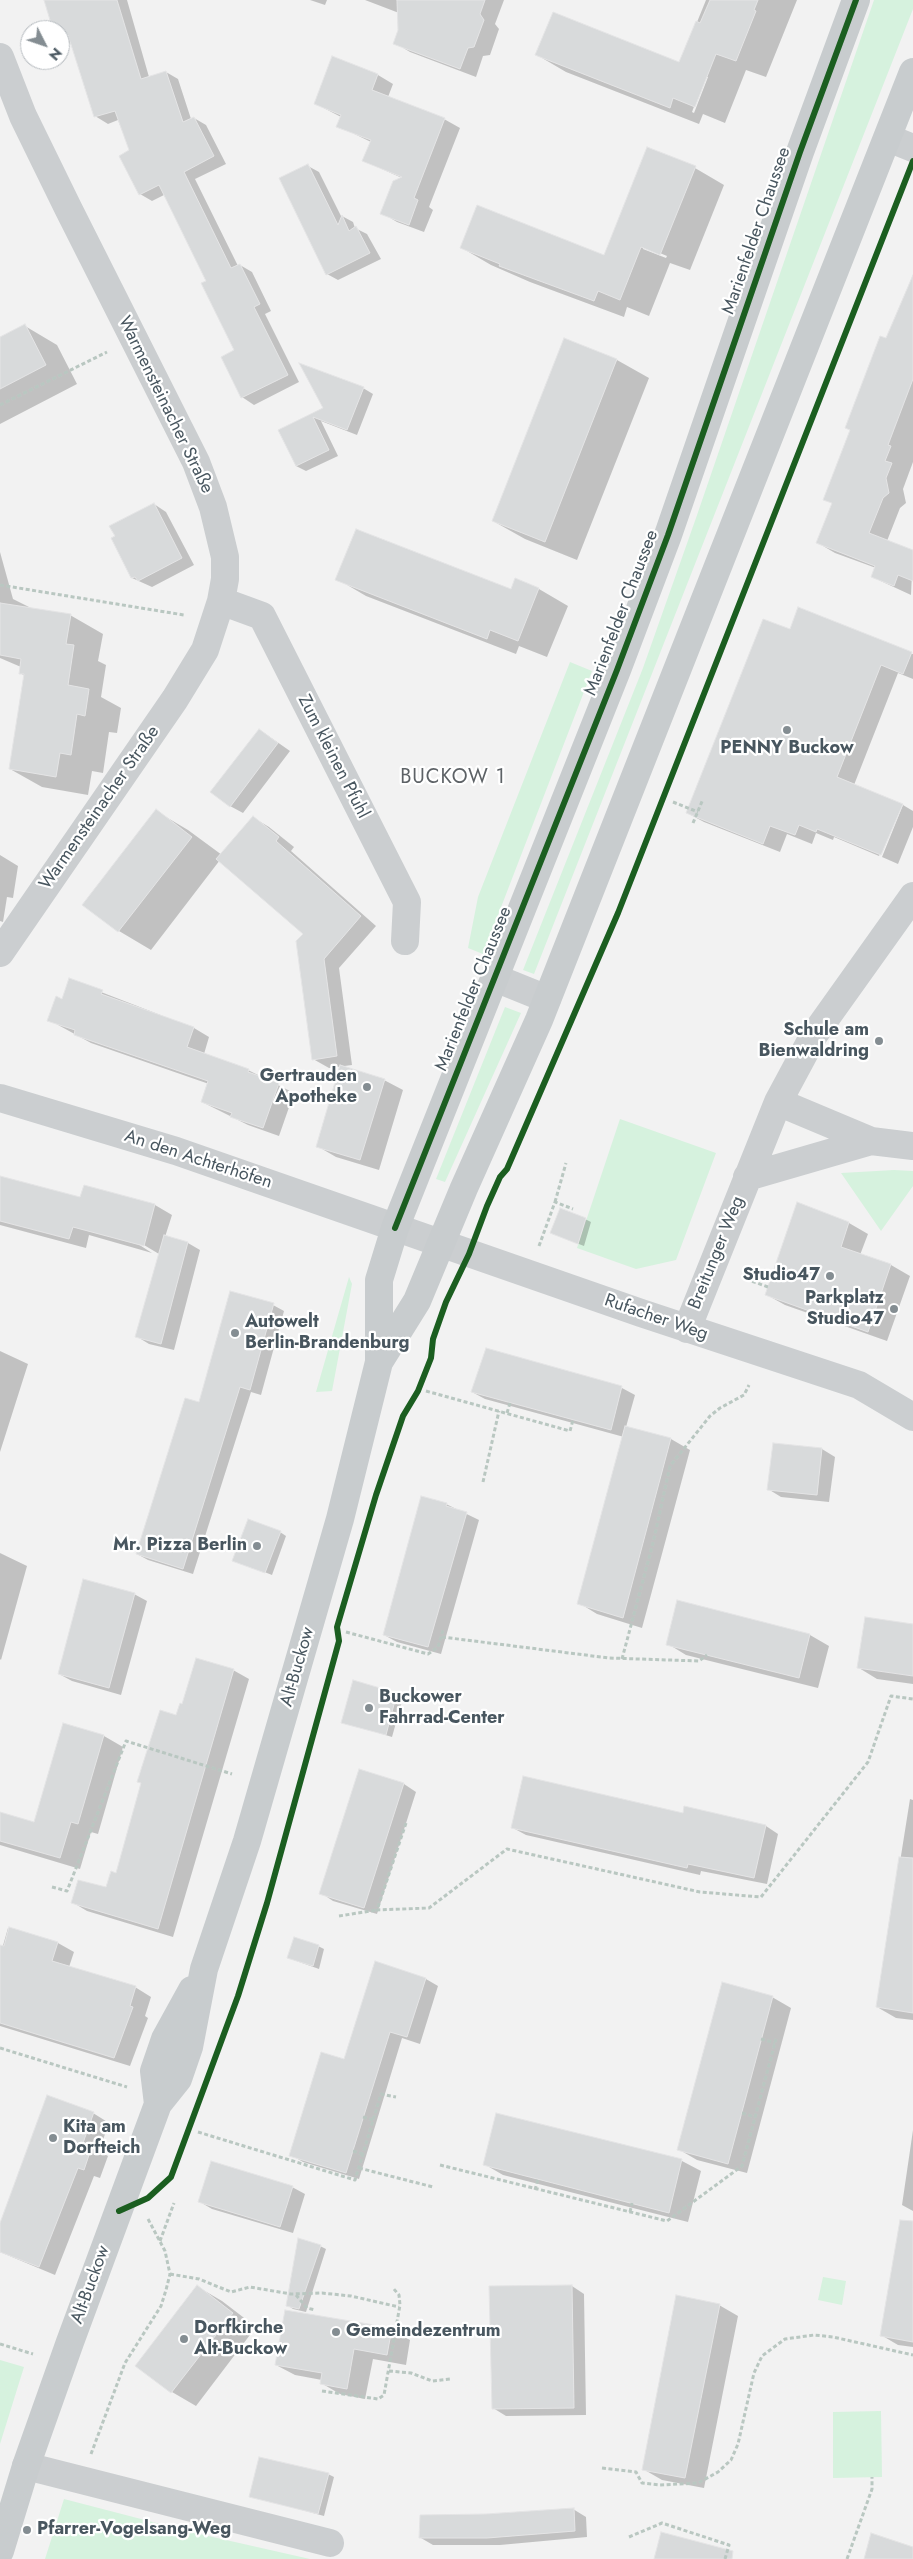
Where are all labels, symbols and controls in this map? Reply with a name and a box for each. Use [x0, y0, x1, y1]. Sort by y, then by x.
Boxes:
north arrow [20, 20, 70, 70]
text: N [44, 43, 67, 65]
street label: Marienfelder Chaussee [718, 145, 796, 317]
street label: Warmensteinacher Straße [113, 313, 217, 497]
street label: Marienfelder Chaussee [580, 527, 664, 699]
street label: Zum kleinen Pfuhl [293, 692, 373, 822]
street label: Warmensteinacher Straße [35, 722, 165, 894]
marker: PENNY Buckow [781, 724, 793, 736]
place label: PENNY Buckow [720, 738, 854, 760]
district label: BUCKOW 1 [399, 766, 507, 790]
street label: Marienfelder Chaussee [431, 904, 517, 1074]
place label: Schule am Bienwaldring [758, 1020, 869, 1062]
marker: Schule am Bienwaldring [873, 1035, 885, 1047]
place label: Gertrauden Apotheke [260, 1066, 357, 1108]
marker: Gertrauden Apotheke [361, 1081, 373, 1093]
street label: An den Achterhöfen [121, 1126, 275, 1194]
street label: Breitunger Weg [684, 1193, 750, 1313]
place label: Studio47 [743, 1265, 820, 1287]
marker: Studio47 [824, 1270, 836, 1282]
place label: Parkplatz Studio47 [805, 1288, 884, 1330]
street label: Rufacher Weg [601, 1290, 711, 1346]
marker: Parkplatz Studio47 [888, 1303, 900, 1315]
place label: Autowelt Berlin-Brandenburg [245, 1312, 410, 1355]
marker: Autowelt Berlin-Brandenburg [229, 1327, 241, 1339]
place label: Mr. Pizza Berlin [113, 1535, 247, 1557]
marker: Mr. Pizza Berlin [251, 1540, 263, 1552]
street label: Alt-Buckow [276, 1625, 320, 1709]
place label: Buckower Fahrrad-Center [379, 1687, 505, 1730]
marker: Buckower Fahrrad-Center [363, 1702, 375, 1714]
place label: Kita am Dorfteich [63, 2117, 141, 2160]
marker: Kita am Dorfteich [47, 2132, 59, 2144]
street label: Alt-Buckow [67, 2243, 115, 2327]
place label: Dorfkirche Alt-Buckow [194, 2318, 287, 2360]
place label: Gemeindezentrum [346, 2321, 501, 2343]
marker: Gemeindezentrum [330, 2326, 342, 2338]
marker: Dorfkirche Alt-Buckow [178, 2333, 190, 2345]
place label: Pfarrer-Vogelsang-Weg [37, 2519, 231, 2541]
marker: Pfarrer-Vogelsang-Weg [21, 2524, 33, 2536]

